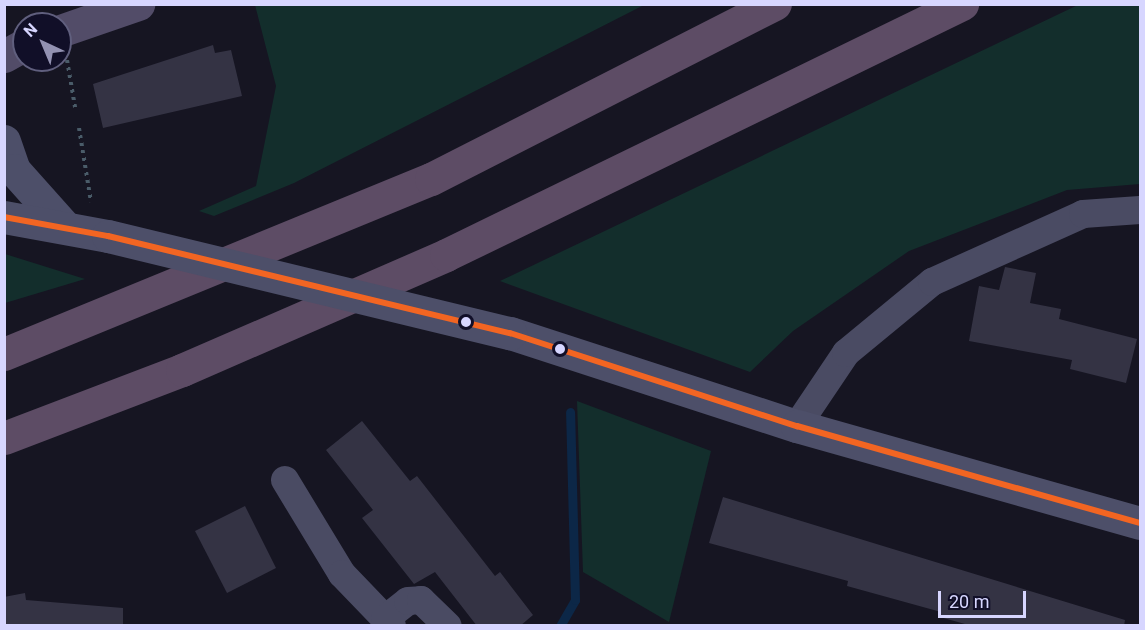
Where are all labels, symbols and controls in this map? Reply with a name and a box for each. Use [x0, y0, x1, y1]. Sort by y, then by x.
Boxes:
north arrow [12, 12, 72, 72]
text: N [20, 19, 41, 41]
unlabelled marker [460, 316, 472, 328]
unlabelled marker [554, 343, 566, 355]
scale bar [941, 579, 1030, 617]
text: 20 m [949, 591, 989, 612]

